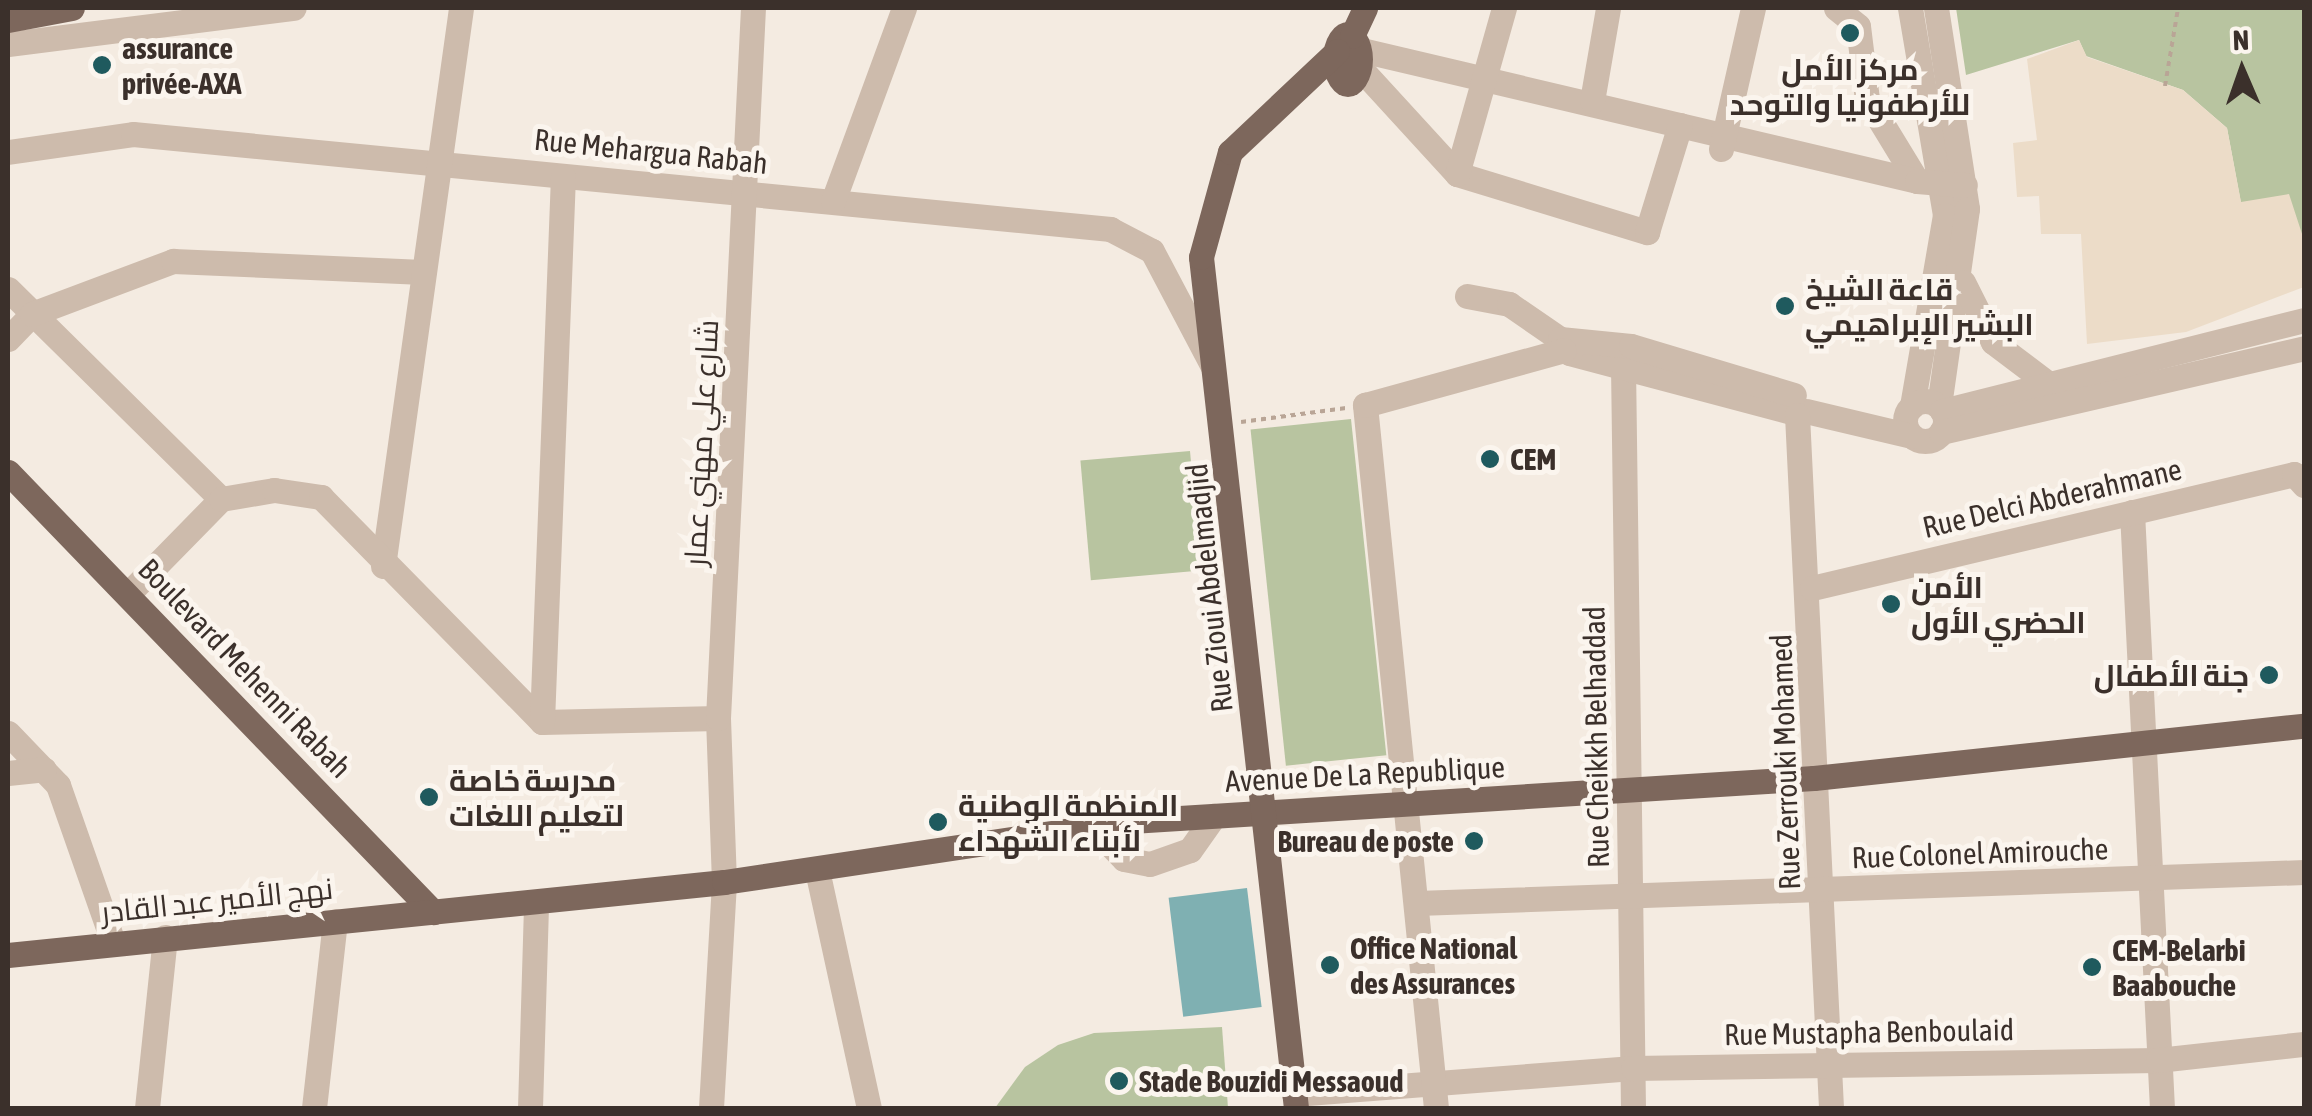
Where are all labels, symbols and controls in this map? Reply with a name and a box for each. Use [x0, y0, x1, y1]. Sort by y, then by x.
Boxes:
marker: مركز الأمل للأرطفونيا والتوحد [1837, 20, 1863, 46]
north arrow [2192, 20, 2292, 120]
text: N [2232, 24, 2250, 56]
place label: assurance privée-AXA [122, 30, 242, 100]
place label: مركز الأمل للأرطفونيا والتوحد [1730, 51, 1970, 122]
marker: assurance privée-AXA [91, 54, 113, 76]
street label: Rue Mehargua Rabah [533, 121, 769, 181]
place label: قاعة الشيخ البشير الإبراهيمي [1805, 271, 2034, 342]
marker: قاعة الشيخ البشير الإبراهيمي [1774, 295, 1796, 317]
street label: شارع علي مهني عمار [677, 319, 725, 567]
place label: CEM [1510, 441, 1556, 477]
marker: CEM [1479, 448, 1501, 470]
street label: Rue Delci Abderahmane [1919, 451, 2185, 545]
street label: Rue Zioui Abdelmadjid [1178, 462, 1240, 714]
street label: Boulevard Mehenni Rabah [131, 551, 359, 785]
place label: الأمن الحضري الأول [1911, 569, 2086, 640]
marker: الأمن الحضري الأول [1880, 593, 1902, 615]
street label: Rue Cheikkh Belhaddad [1576, 606, 1616, 868]
street label: Rue Zerrouki Mohamed [1763, 633, 1807, 891]
place label: جنة الأطفال [2094, 657, 2249, 693]
marker: جنة الأطفال [2258, 664, 2280, 686]
street label: Avenue De La Republique [1224, 749, 1506, 799]
place label: مدرسة خاصة لتعليم اللغات [449, 762, 624, 832]
marker: مدرسة خاصة لتعليم اللغات [418, 786, 440, 808]
place label: المنظمة الوطنية لأبناء الشهداء [958, 787, 1178, 858]
marker: المنظمة الوطنية لأبناء الشهداء [927, 811, 949, 833]
place label: Bureau de poste [1277, 823, 1454, 859]
marker: Bureau de poste [1463, 830, 1485, 852]
street label: Rue Colonel Amirouche [1851, 831, 2109, 875]
street label: نهج الأمير عبد القادر [99, 870, 335, 930]
place label: Office National des Assurances [1350, 930, 1517, 1000]
place label: CEM-Belarbi Baabouche [2112, 932, 2246, 1002]
marker: Office National des Assurances [1319, 954, 1341, 976]
marker: CEM-Belarbi Baabouche [2081, 956, 2103, 978]
street label: Rue Mustapha Benboulaid [1724, 1011, 2014, 1053]
place label: Stade Bouzidi Messaoud [1139, 1063, 1404, 1099]
marker: Stade Bouzidi Messaoud [1108, 1070, 1130, 1092]

